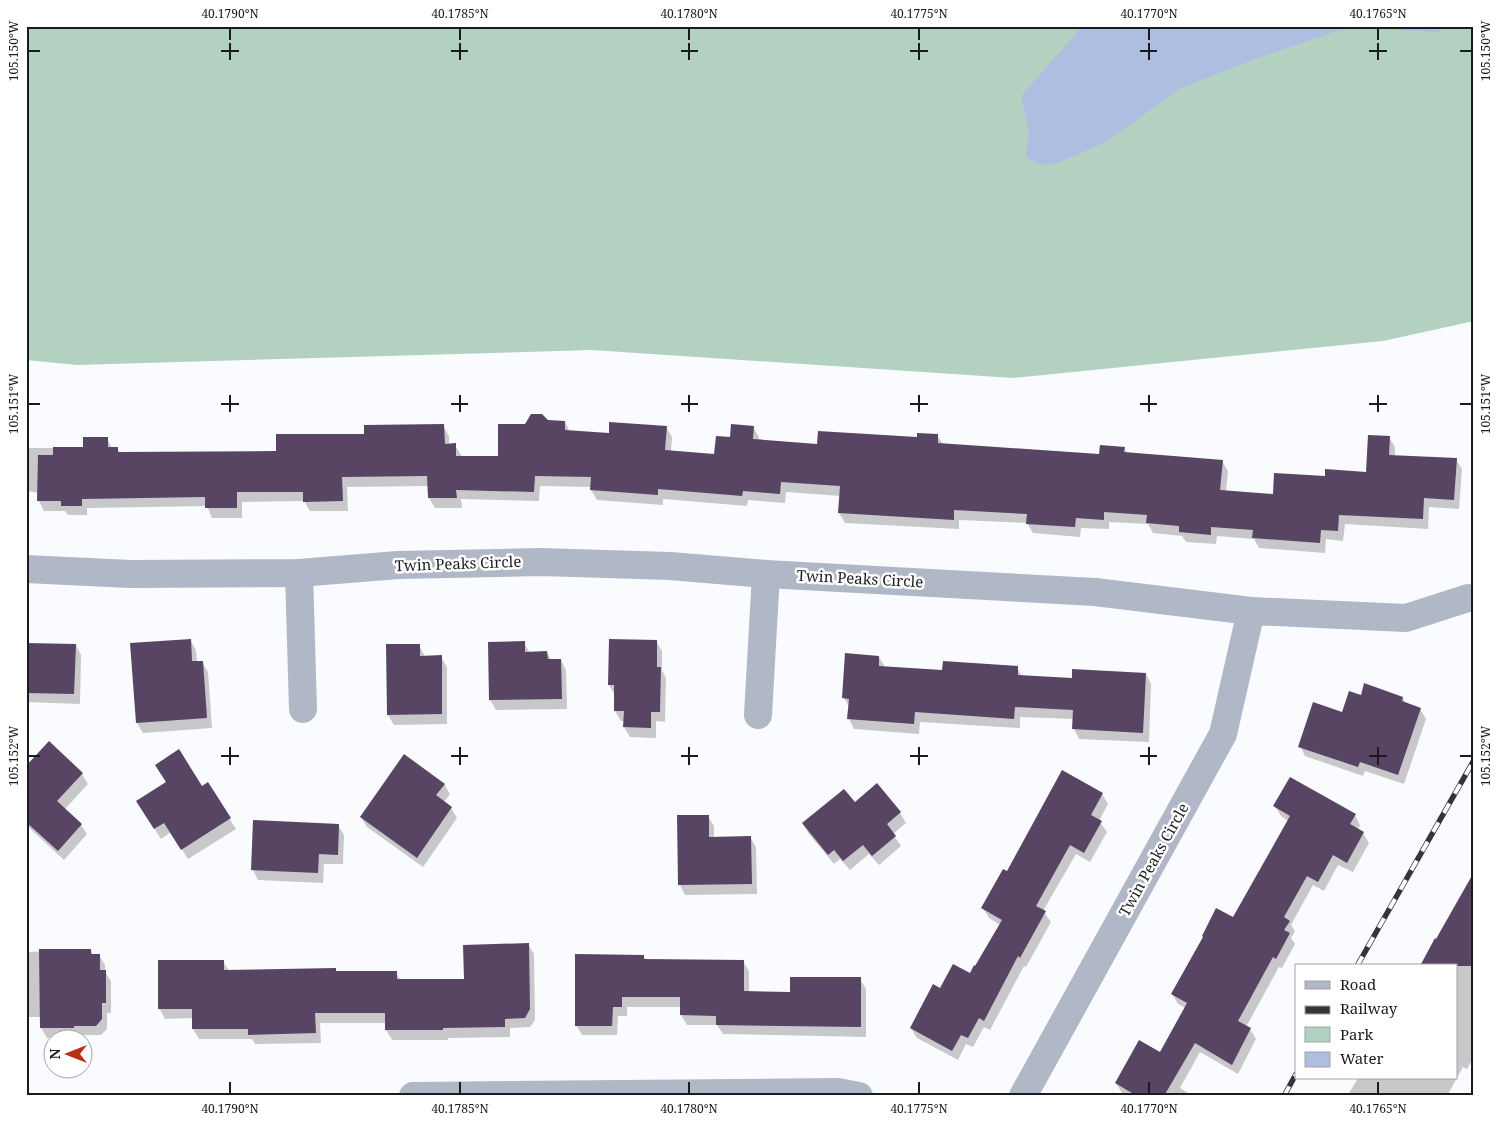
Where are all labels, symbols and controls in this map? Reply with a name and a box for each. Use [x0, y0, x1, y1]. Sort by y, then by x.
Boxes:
text: 40.1790°N [201, 5, 259, 22]
text: 40.1785°N [431, 5, 489, 22]
text: 40.1780°N [660, 5, 718, 22]
text: 40.1775°N [890, 5, 948, 22]
text: 40.1770°N [1120, 5, 1178, 22]
text: 40.1765°N [1349, 5, 1407, 22]
text: 105.150°W [5, 20, 22, 81]
text: 105.150°W [1477, 20, 1494, 81]
text: 105.151°W [5, 373, 22, 434]
text: 105.151°W [1477, 373, 1494, 434]
street label: Twin Peaks Circle [394, 551, 522, 575]
street label: Twin Peaks Circle [796, 565, 924, 591]
text: 105.152°W [5, 725, 22, 786]
text: 105.152°W [1477, 725, 1494, 786]
street label: Twin Peaks Circle [1114, 799, 1193, 920]
legend [1295, 964, 1458, 1080]
text: Road [1340, 974, 1376, 994]
text: Railway [1340, 998, 1398, 1018]
text: Park [1340, 1024, 1374, 1044]
north arrow [42, 1030, 92, 1080]
text: N [45, 1048, 64, 1060]
text: Water [1340, 1048, 1383, 1068]
text: 40.1790°N [201, 1100, 259, 1117]
text: 40.1785°N [431, 1100, 489, 1117]
text: 40.1780°N [660, 1100, 718, 1117]
text: 40.1775°N [890, 1100, 948, 1117]
text: 40.1770°N [1120, 1100, 1178, 1117]
text: 40.1765°N [1349, 1100, 1407, 1117]

